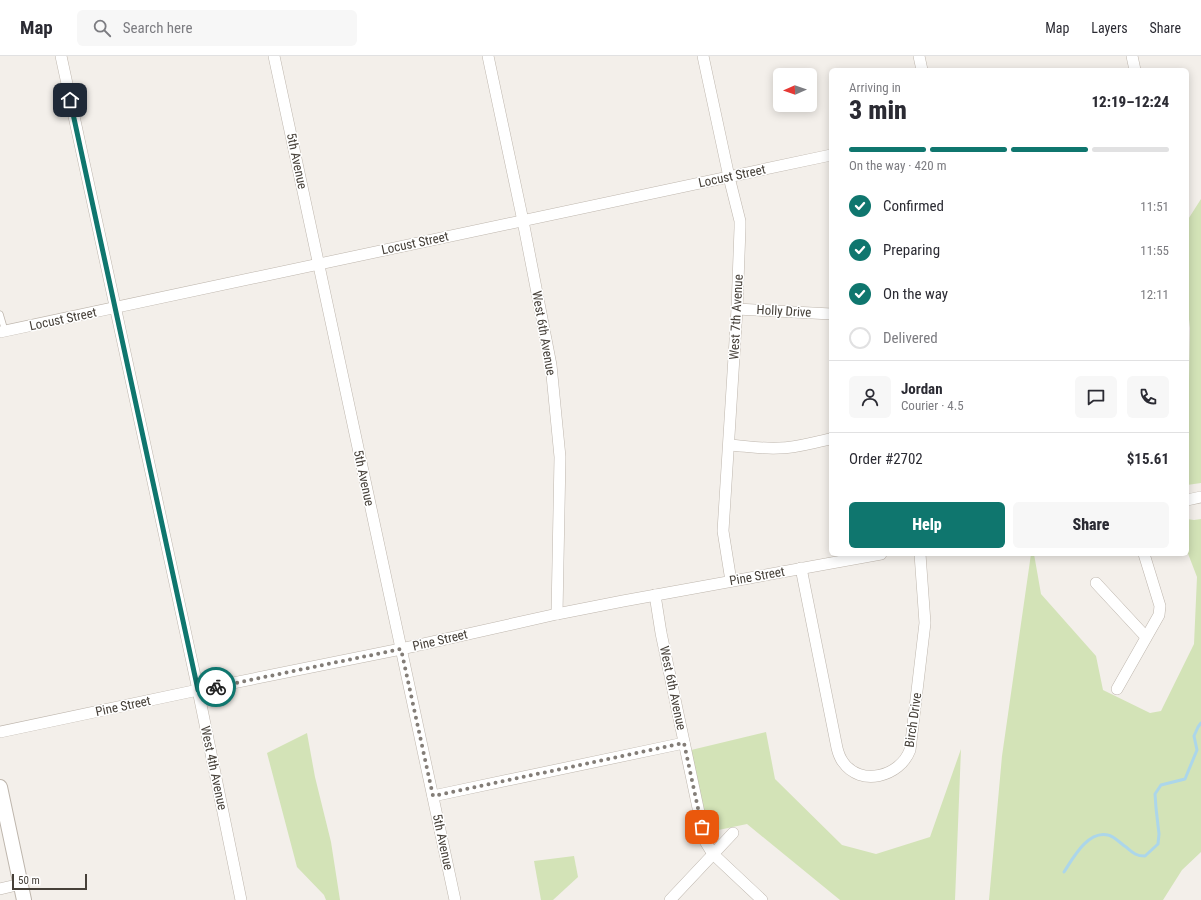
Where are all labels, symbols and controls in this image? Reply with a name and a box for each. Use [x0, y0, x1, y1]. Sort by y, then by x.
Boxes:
search box [77, 10, 357, 46]
text: Map [20, 16, 53, 39]
icon: search [91, 17, 113, 39]
text: Search here [123, 19, 193, 37]
text: Map [1045, 20, 1069, 36]
text: Layers [1091, 20, 1128, 36]
text: Share [1150, 20, 1181, 36]
north arrow [773, 68, 817, 112]
map controls [773, 68, 817, 112]
text: Arriving in [849, 80, 901, 95]
pin [53, 83, 87, 117]
icon: home [59, 89, 81, 111]
text: 12:19–12:24 [1091, 93, 1169, 111]
text: 3 min [849, 95, 907, 125]
street label: 5th Avenue [284, 132, 310, 190]
text: On the way · 420 m [849, 158, 946, 173]
street label: Locust Street [697, 162, 767, 190]
icon: check [849, 195, 871, 217]
text: Confirmed [883, 197, 944, 215]
text: 11:51 [1140, 199, 1169, 214]
street label: Locust Street [380, 229, 450, 257]
icon: check [849, 239, 871, 261]
text: Preparing [883, 241, 940, 259]
text: 11:55 [1140, 243, 1169, 258]
street label: West 7th Avenue [726, 274, 746, 360]
icon: check [849, 283, 871, 305]
text: On the way [883, 285, 948, 303]
text: 12:11 [1140, 287, 1169, 302]
street label: West 6th Avenue [529, 290, 559, 376]
street label: Holly Drive [756, 302, 812, 320]
street label: Locust Street [28, 305, 98, 333]
text: Delivered [883, 329, 938, 347]
button: person [849, 376, 891, 418]
button: chat [1075, 376, 1117, 418]
button: phone [1127, 376, 1169, 418]
text: Jordan [901, 380, 943, 398]
text: Courier · 4.5 [901, 398, 964, 413]
street label: 5th Avenue [351, 449, 377, 507]
text: Order #2702 [849, 450, 923, 468]
text: $15.61 [1127, 450, 1169, 468]
button: Help [849, 502, 1005, 548]
button: Share [1013, 502, 1169, 548]
street label: Pine Street [728, 564, 786, 588]
street label: Pine Street [411, 626, 469, 654]
street label: West 6th Avenue [657, 645, 689, 731]
courier [196, 667, 236, 707]
icon: bike [205, 676, 227, 698]
street label: Birch Drive [902, 692, 924, 748]
street label: Pine Street [94, 693, 152, 719]
street label: West 4th Avenue [198, 725, 230, 811]
pin [685, 810, 719, 844]
street label: 5th Avenue [430, 813, 456, 871]
icon: bag [691, 816, 713, 838]
scale bar [12, 872, 87, 891]
text: 50 m [18, 874, 40, 887]

